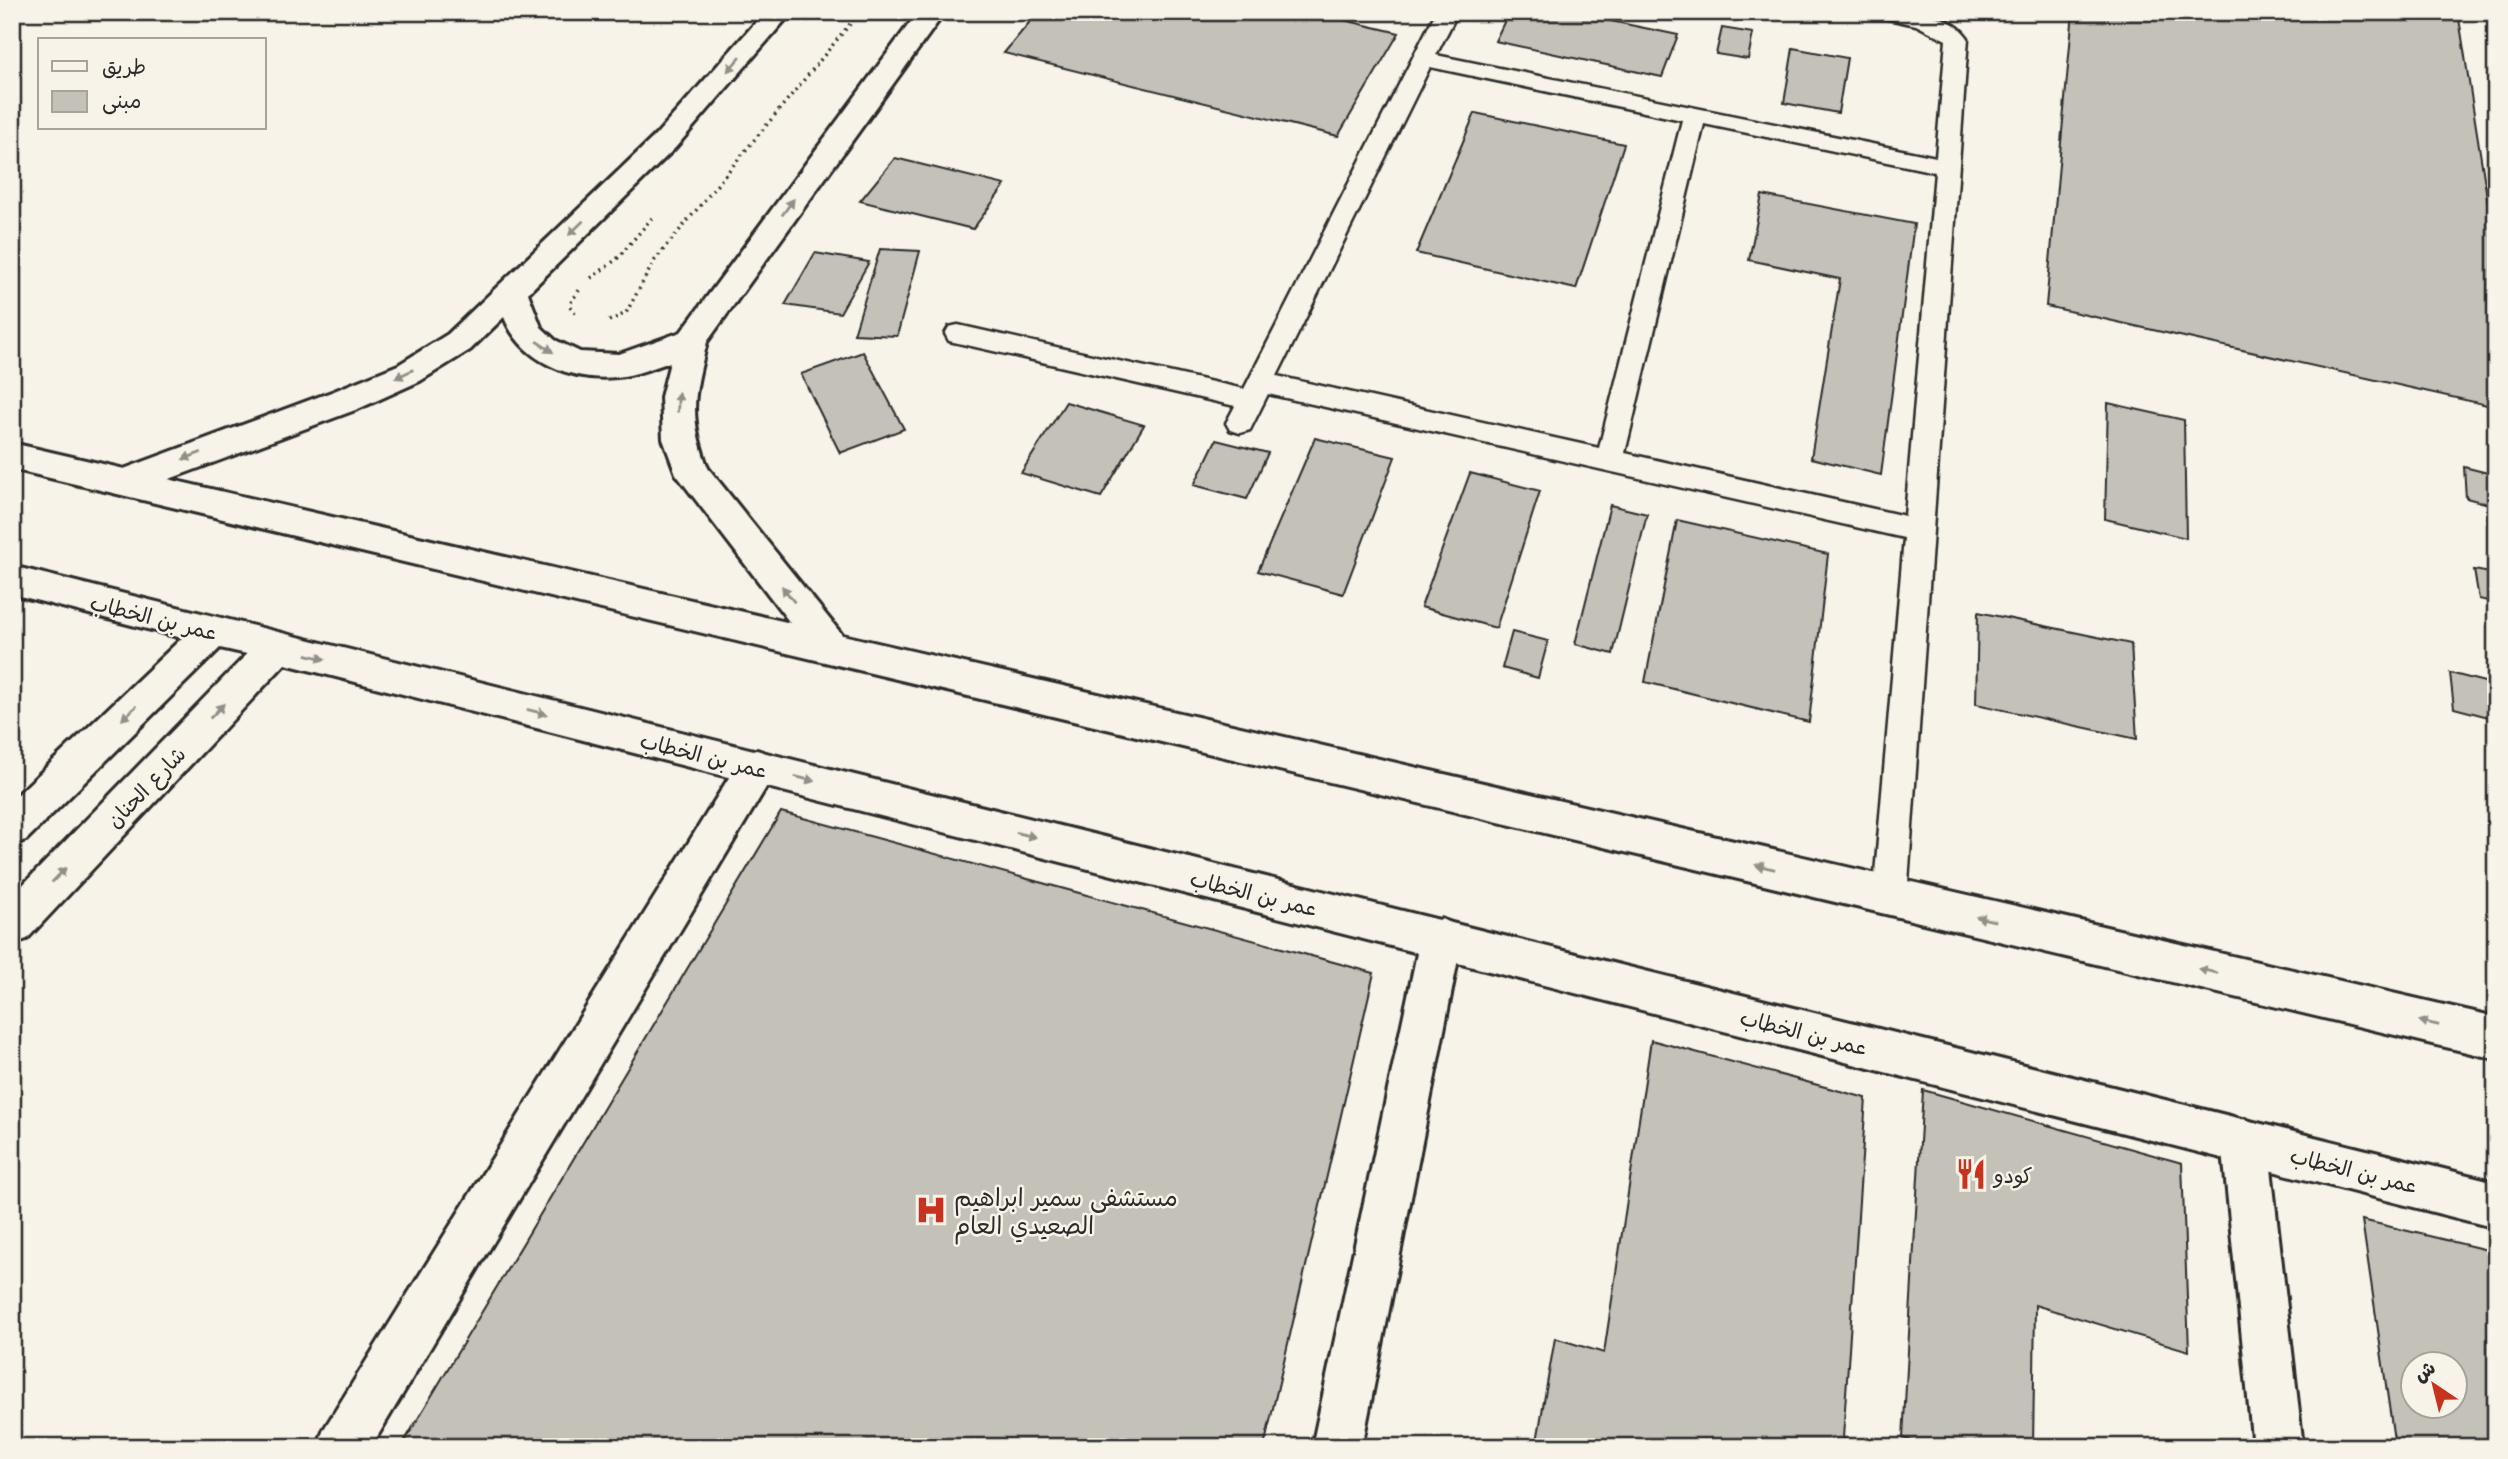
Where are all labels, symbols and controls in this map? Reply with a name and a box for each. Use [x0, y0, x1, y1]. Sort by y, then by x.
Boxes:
legend [38, 38, 266, 130]
text: طريق [102, 49, 146, 81]
one-way arrow [727, 55, 742, 72]
text: مبنى [102, 83, 141, 115]
one-way arrow [781, 198, 795, 217]
one-way arrow [568, 219, 585, 236]
one-way arrow [536, 340, 554, 354]
one-way arrow [394, 368, 414, 380]
one-way arrow [672, 391, 684, 413]
one-way arrow [182, 451, 203, 462]
street label: عمر بن الخطاب [87, 585, 221, 647]
one-way arrow [781, 585, 796, 603]
one-way arrow [305, 652, 327, 663]
one-way arrow [208, 703, 224, 720]
one-way arrow [121, 704, 138, 720]
one-way arrow [526, 707, 548, 718]
street label: عمر بن الخطاب [637, 723, 771, 785]
street label: شارع الحنان [98, 738, 193, 835]
one-way arrow [794, 774, 816, 785]
one-way arrow [1015, 830, 1037, 841]
street label: عمر بن الخطاب [1187, 861, 1321, 923]
one-way arrow [1754, 861, 1776, 872]
one-way arrow [51, 867, 67, 884]
one-way arrow [1975, 913, 1997, 924]
one-way arrow [2197, 965, 2219, 976]
street label: عمر بن الخطاب [1737, 1000, 1871, 1062]
one-way arrow [2418, 1017, 2440, 1028]
street label: عمر بن الخطاب [2287, 1138, 2421, 1200]
restaurant icon: كودو [1954, 1157, 1988, 1191]
place label: كودو [1992, 1158, 2032, 1190]
place label: مستشفى سمير ابراهيم الصعيدي العام [954, 1178, 1178, 1245]
hospital icon: مستشفى سمير ابراهيم الصعيدي العام [914, 1193, 948, 1227]
north arrow [2400, 1350, 2470, 1420]
text: ش [2407, 1353, 2440, 1388]

